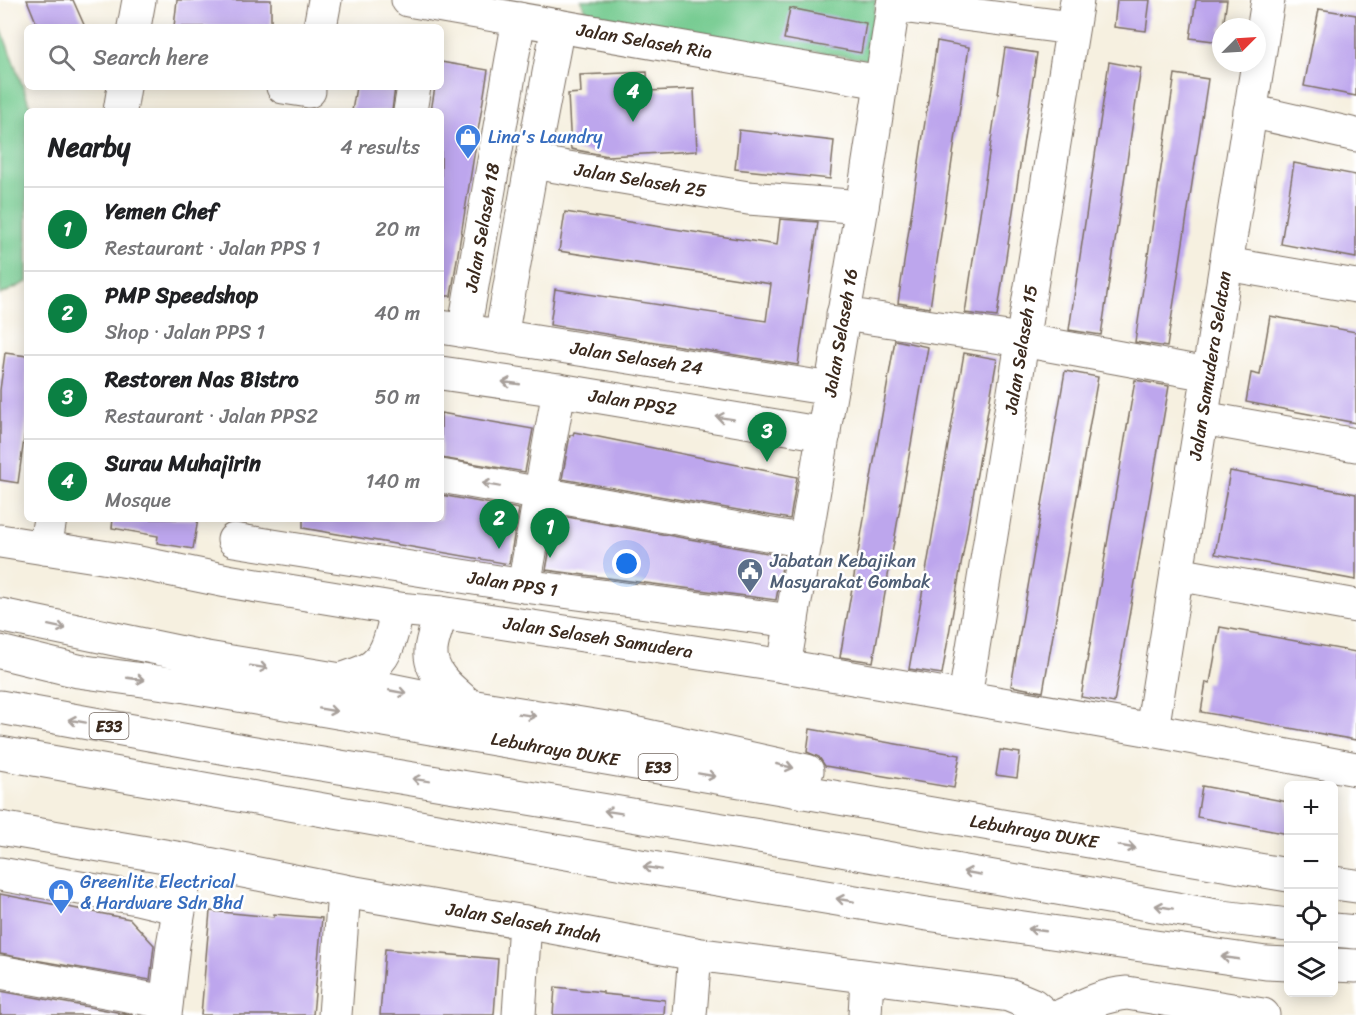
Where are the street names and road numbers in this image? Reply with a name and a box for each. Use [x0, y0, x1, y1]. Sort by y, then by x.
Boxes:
street label: Jalan Selaseh Ria [573, 13, 715, 68]
street label: Jalan Selaseh 25 [571, 153, 709, 207]
street label: Jalan Selaseh 18 [455, 160, 509, 296]
street label: Jalan Selaseh 16 [814, 266, 867, 400]
street label: Jalan Samudera Selatan [1179, 268, 1241, 463]
street label: Jalan Selaseh 15 [995, 282, 1047, 417]
street label: Jalan Selaseh 24 [567, 332, 705, 384]
street label: Jalan PPS2 [585, 379, 679, 425]
street label: Jalan PPS 1 [464, 561, 560, 606]
street label: Jalan Selaseh Samudera [500, 607, 695, 668]
road number: E33 [90, 713, 128, 739]
street label: Lebuhraya DUKE [489, 723, 623, 776]
road number: E33 [638, 754, 678, 780]
street label: Lebuhraya DUKE [968, 805, 1102, 858]
street label: Jalan Selaseh Indah [443, 893, 604, 952]

